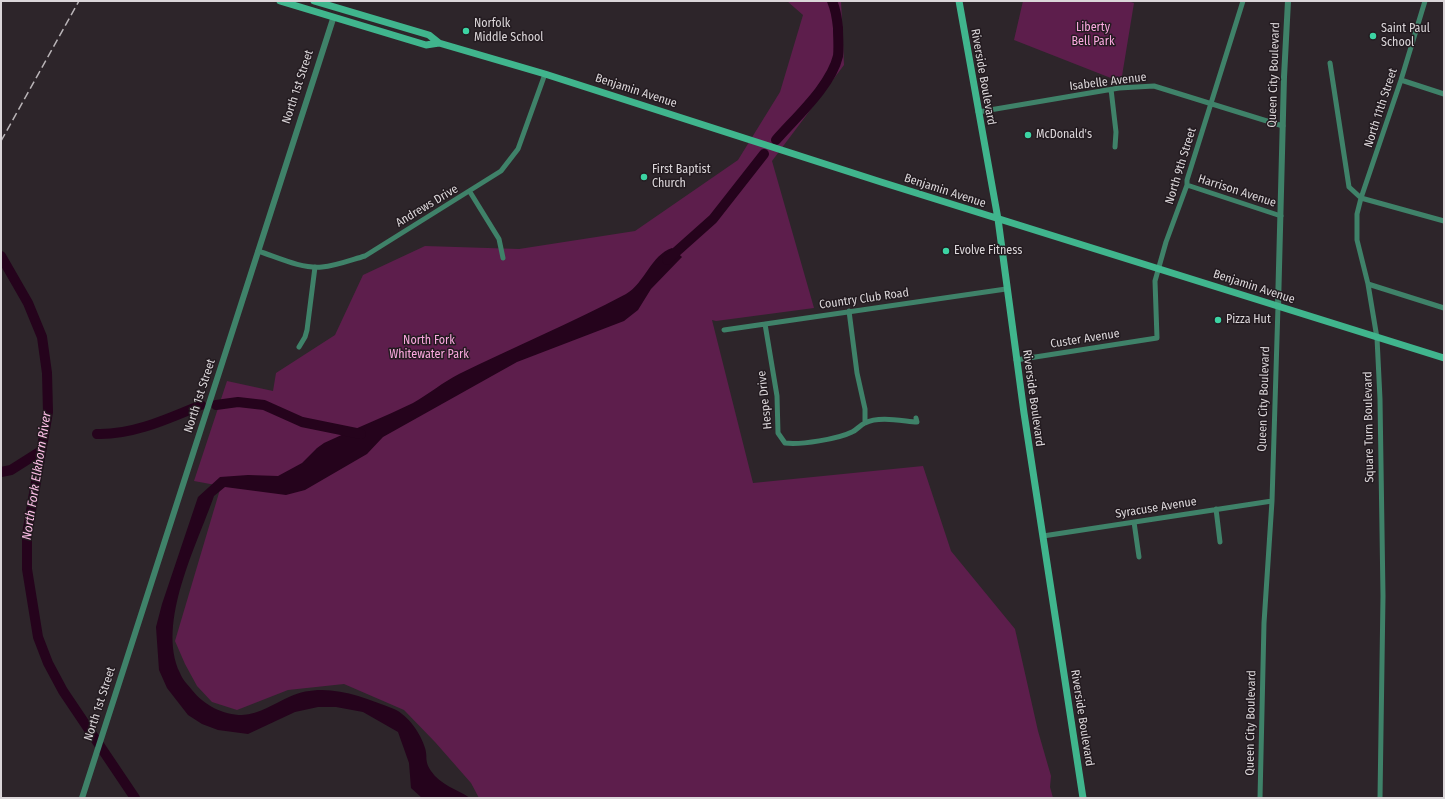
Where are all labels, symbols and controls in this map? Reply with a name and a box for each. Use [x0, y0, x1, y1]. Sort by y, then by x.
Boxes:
place label: Norfolk Middle School [474, 17, 543, 45]
park label: Liberty Bell Park [1072, 21, 1114, 49]
street label: Queen City Boulevard [1265, 22, 1283, 128]
place label: Saint Paul School [1381, 22, 1430, 50]
marker: Norfolk Middle School [461, 26, 471, 36]
street label: Riverside Boulevard [967, 28, 999, 126]
marker: Saint Paul School [1368, 31, 1378, 41]
street label: North 1st Street [279, 48, 317, 126]
street label: North 11th Street [1361, 66, 1401, 150]
street label: Isabelle Avenue [1069, 70, 1147, 94]
street label: Benjamin Avenue [593, 71, 679, 111]
street label: North 9th Street [1163, 126, 1199, 206]
place label: McDonald's [1036, 128, 1092, 142]
marker: McDonald's [1023, 130, 1033, 140]
place label: First Baptist Church [652, 163, 711, 191]
street label: Benjamin Avenue [902, 171, 988, 211]
marker: First Baptist Church [639, 172, 649, 182]
street label: Harrison Avenue [1196, 172, 1278, 210]
street label: Andrews Drive [393, 182, 461, 230]
place label: Evolve Fitness [954, 244, 1022, 258]
marker: Evolve Fitness [941, 246, 951, 256]
street label: Benjamin Avenue [1211, 267, 1297, 307]
street label: Country Club Road [818, 286, 910, 312]
place label: Pizza Hut [1226, 313, 1271, 327]
marker: Pizza Hut [1213, 315, 1223, 325]
street label: Custer Avenue [1049, 326, 1121, 352]
park label: North Fork Whitewater Park [389, 334, 469, 362]
street label: Queen City Boulevard [1255, 346, 1273, 452]
street label: Riverside Boulevard [1019, 349, 1047, 447]
street label: North 1st Street [181, 357, 219, 435]
street label: Hespe Drive [755, 370, 775, 430]
street label: Square Turn Boulevard [1361, 371, 1377, 483]
water label: North Fork Elkhorn River [19, 411, 55, 541]
street label: Syracuse Avenue [1114, 494, 1198, 522]
street label: North 1st Street [81, 665, 119, 743]
street label: Riverside Boulevard [1067, 669, 1097, 767]
street label: Queen City Boulevard [1243, 670, 1259, 776]

